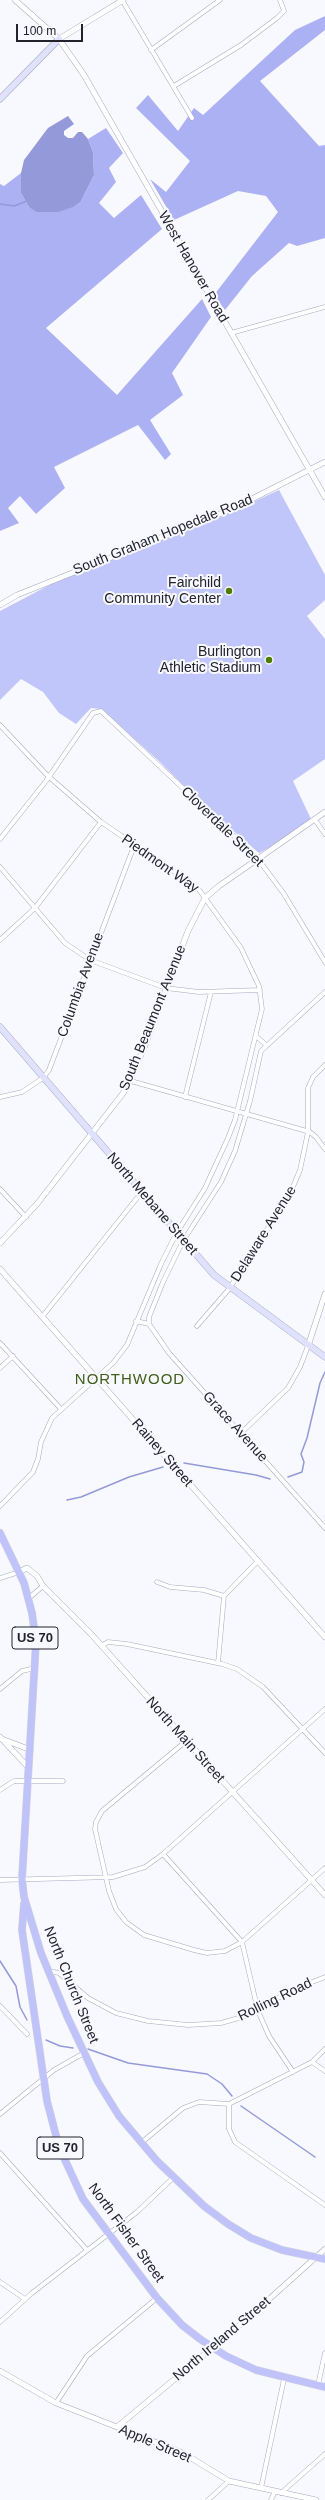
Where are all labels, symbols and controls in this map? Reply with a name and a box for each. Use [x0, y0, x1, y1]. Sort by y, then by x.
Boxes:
scale bar [18, 16, 85, 42]
text: 100 m [23, 24, 56, 38]
street label: West Hanover Road [154, 208, 232, 326]
street label: South Graham Hopedale Road [71, 491, 255, 579]
place label: Fairchild Community Center [104, 575, 221, 608]
marker: Fairchild Community Center [224, 586, 234, 596]
place label: Burlington Athletic Stadium [160, 644, 261, 676]
marker: Burlington Athletic Stadium [264, 655, 274, 665]
street label: Cloverdale Street [177, 783, 267, 871]
street label: Piedmont Way [118, 831, 202, 897]
street label: Columbia Avenue [54, 930, 108, 1040]
street label: South Beaumont Avenue [116, 943, 190, 1093]
street label: North Mebane Street [103, 1149, 201, 1259]
street label: Delaware Avenue [228, 1183, 300, 1285]
district label: NORTHWOOD [75, 1371, 185, 1389]
street label: Grace Avenue [199, 1388, 271, 1466]
street label: Rainey Street [128, 1415, 196, 1491]
road number: US 70 [12, 1627, 58, 1649]
street label: North Main Street [142, 1694, 228, 1786]
street label: North Church Street [40, 1924, 102, 2046]
street label: Rolling Road [235, 1975, 315, 2025]
road number: US 70 [37, 2137, 83, 2159]
street label: North Fisher Street [84, 2180, 168, 2286]
street label: North Ireland Street [170, 2293, 274, 2385]
street label: Apple Street [116, 2421, 194, 2467]

